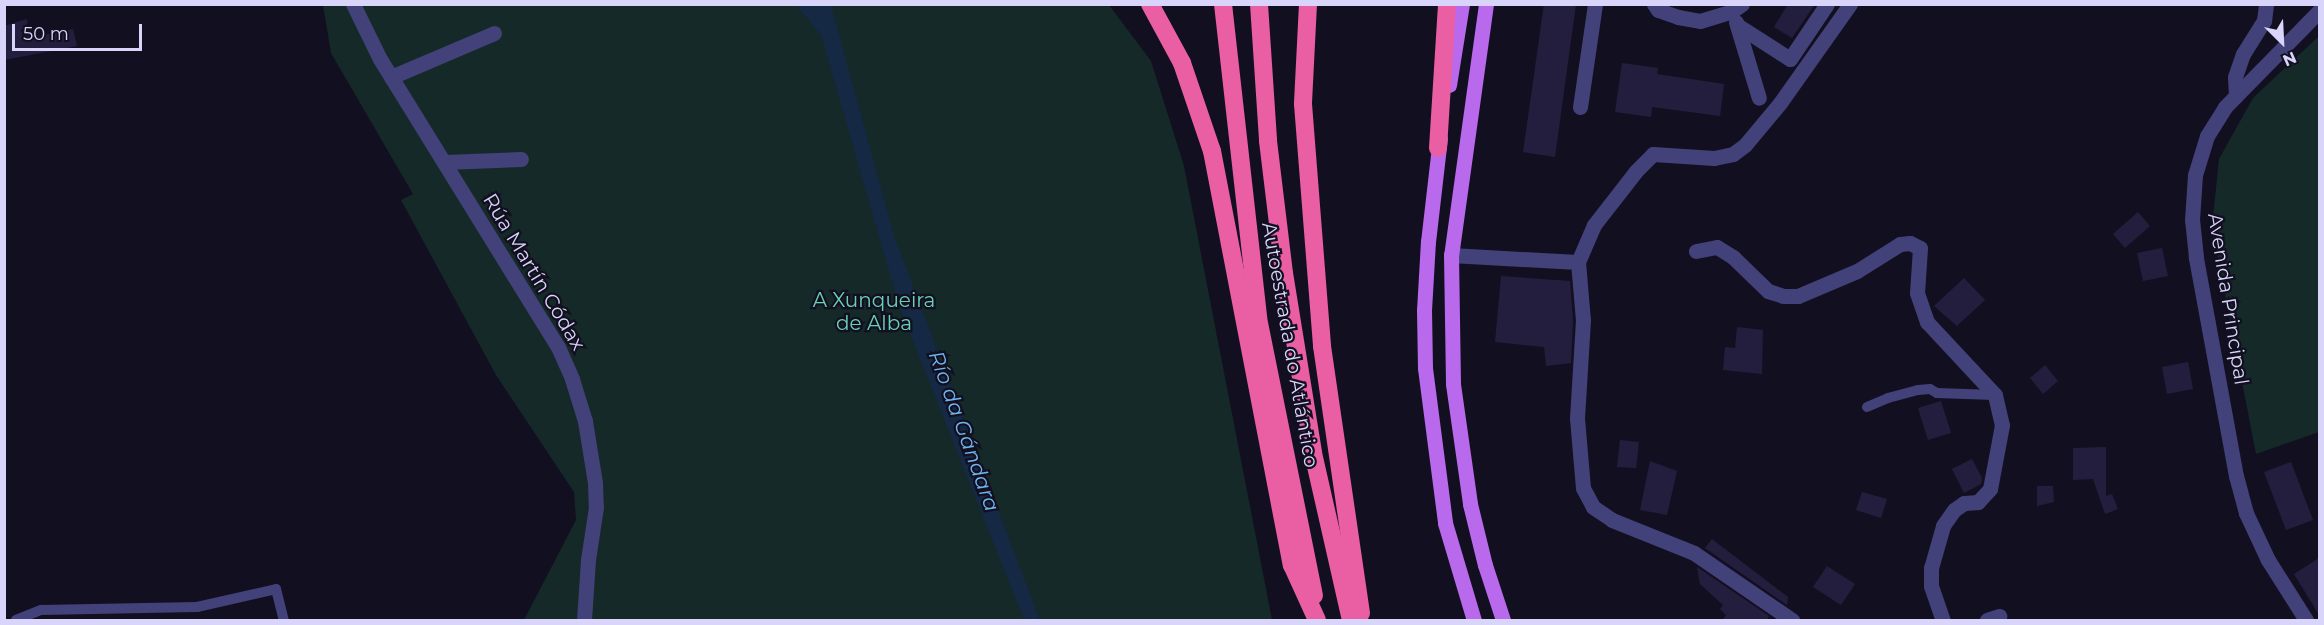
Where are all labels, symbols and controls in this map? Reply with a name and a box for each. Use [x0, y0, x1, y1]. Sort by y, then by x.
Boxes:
scale bar [15, 12, 146, 50]
north arrow [2252, 12, 2312, 72]
text: 50 m [23, 23, 69, 45]
text: N [2280, 48, 2299, 70]
street label: Rúa Martín Códax [478, 189, 590, 355]
street label: Avenida Principal [2203, 211, 2253, 387]
street label: Autoestrada do Atlántico [1257, 220, 1323, 470]
park label: A Xunqueira de Alba [813, 288, 935, 335]
water label: Río da Gándara [923, 347, 1005, 515]

